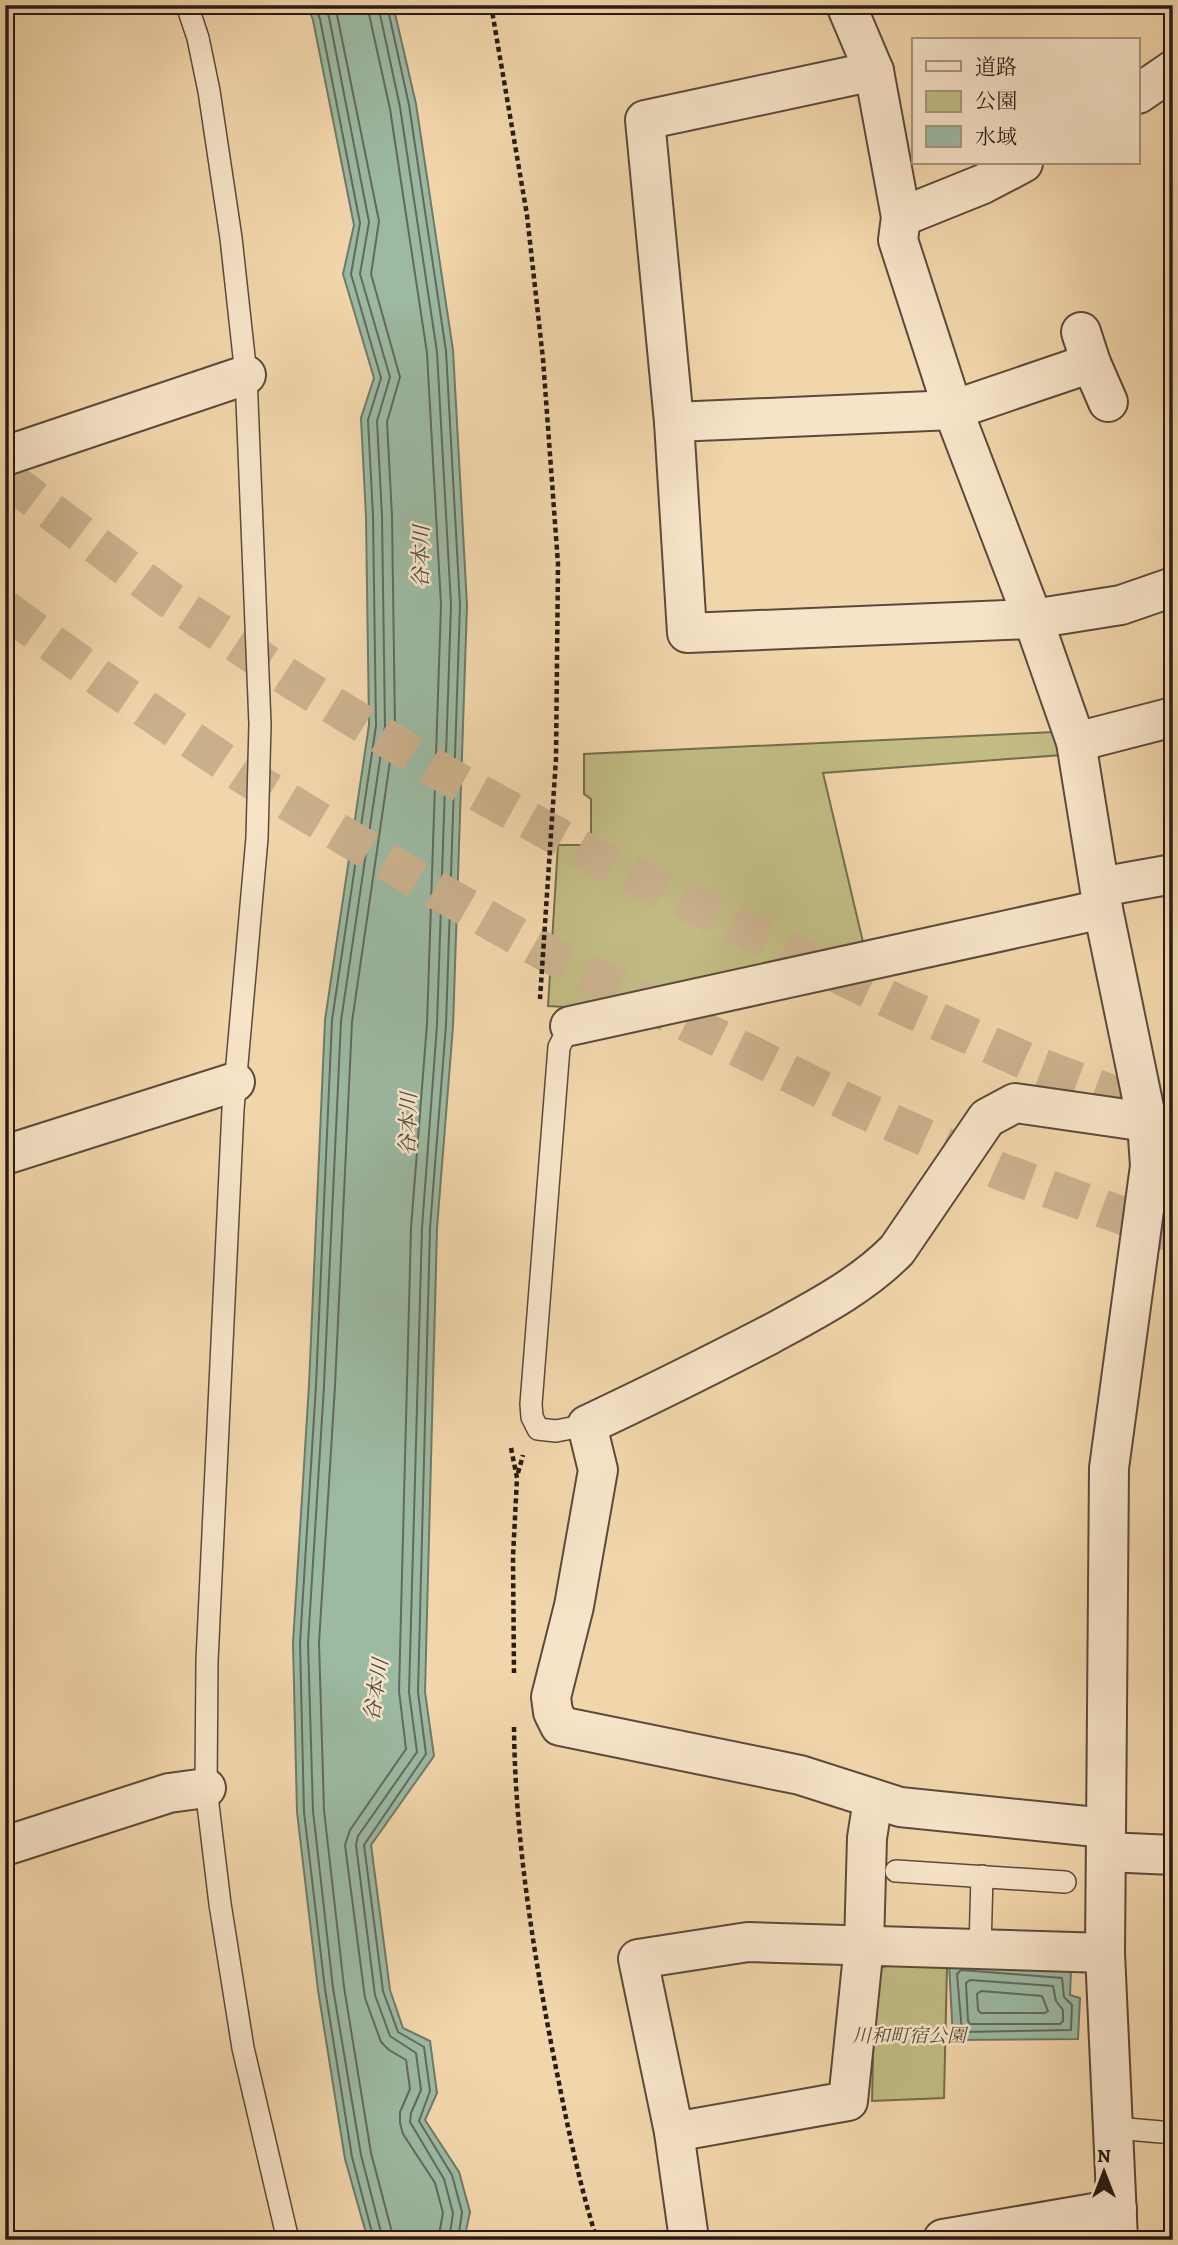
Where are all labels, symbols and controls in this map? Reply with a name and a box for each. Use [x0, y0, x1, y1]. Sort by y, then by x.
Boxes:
legend [912, 38, 1140, 164]
text: 道路 [975, 53, 1017, 81]
text: 公園 [975, 87, 1017, 115]
text: 水域 [975, 123, 1017, 151]
water label: 谷本川 [406, 523, 436, 589]
water label: 谷本川 [393, 1090, 423, 1156]
water label: 谷本川 [357, 1655, 395, 1723]
park label: 川和町宿公園 [852, 2023, 969, 2049]
north arrow [1070, 2136, 1140, 2206]
text: N [1097, 2143, 1111, 2169]

